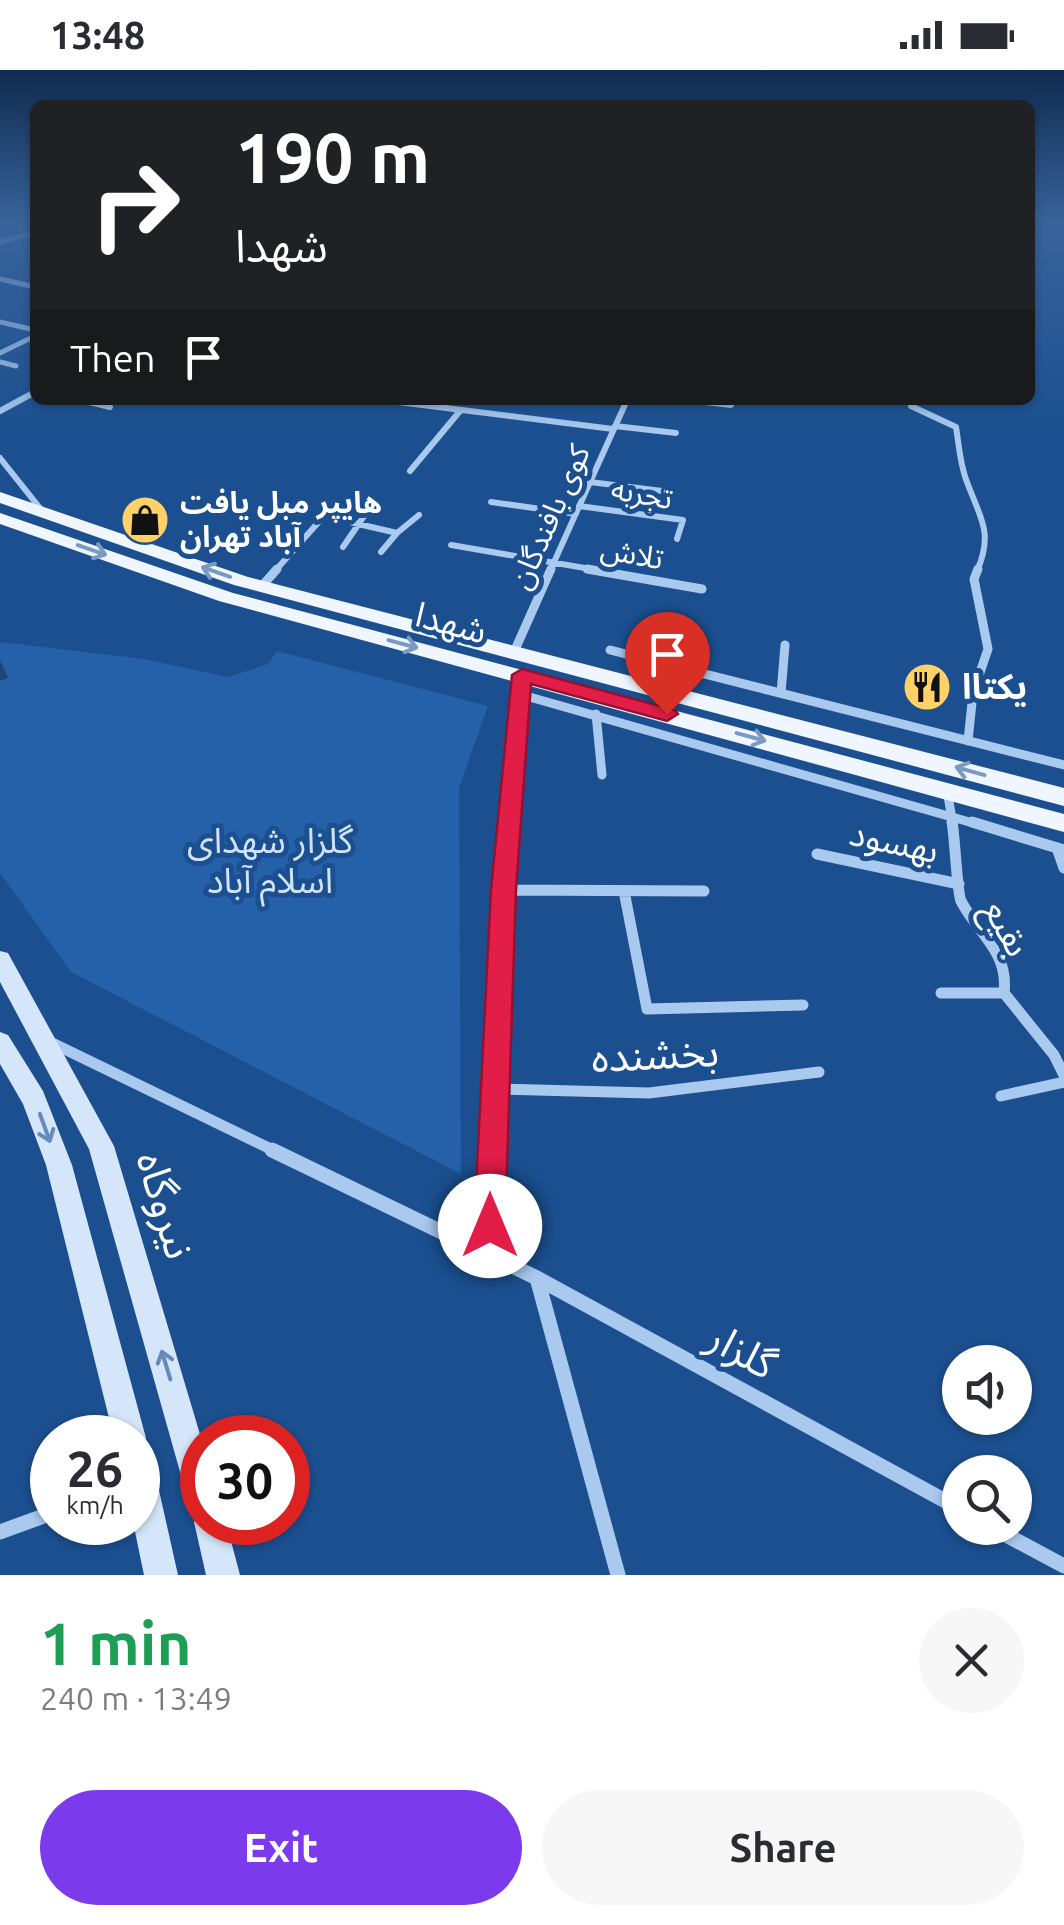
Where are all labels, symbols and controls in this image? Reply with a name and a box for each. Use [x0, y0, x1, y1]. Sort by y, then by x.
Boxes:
text: 13:48 [50, 14, 145, 56]
text: 190 m [235, 118, 430, 196]
icon: right [70, 140, 200, 270]
text: شهدا [235, 220, 328, 271]
icon: arrive [176, 330, 231, 385]
text: Then [70, 337, 156, 379]
street label: کوی بافندگان [502, 439, 597, 594]
street label: تجربه [609, 471, 676, 516]
place label: هایپر مبل یافت آباد تهران [180, 485, 382, 554]
shop icon: هایپر مبل یافت آباد تهران [119, 494, 171, 546]
street label: تلاش [598, 531, 666, 576]
one-way arrow [76, 542, 107, 560]
one-way arrow [201, 562, 232, 580]
street label: شهدا [411, 593, 491, 651]
pin [625, 612, 710, 715]
icon: arrive [640, 627, 695, 682]
one-way arrow [387, 635, 418, 654]
restaurant icon: یکتاا [901, 661, 953, 713]
place label: یکتاا [962, 666, 1027, 707]
one-way arrow [735, 728, 766, 747]
one-way arrow [955, 760, 986, 779]
street label: بهسود [846, 812, 942, 871]
park label: گلزار شهدای اسلام آباد [187, 820, 353, 907]
street label: بقیع [970, 892, 1040, 966]
street label: بخشنده [590, 1027, 720, 1080]
one-way arrow [38, 1112, 56, 1143]
street label: نیروگاه [126, 1146, 205, 1264]
position arrow [438, 1174, 542, 1278]
street label: گلزار [697, 1311, 785, 1389]
map controls [942, 1345, 1032, 1545]
button: sound [942, 1345, 1032, 1435]
one-way arrow [156, 1350, 174, 1382]
speed limit sign: 30 [180, 1415, 310, 1545]
text: 26 [67, 1440, 123, 1496]
button: search [942, 1455, 1032, 1545]
text: km/h [66, 1491, 124, 1519]
button: close [919, 1608, 1024, 1713]
text: 1 min [40, 1609, 192, 1676]
text: 240 m · 13:49 [40, 1680, 232, 1716]
button: Exit [40, 1790, 522, 1905]
button: Share [542, 1790, 1024, 1905]

